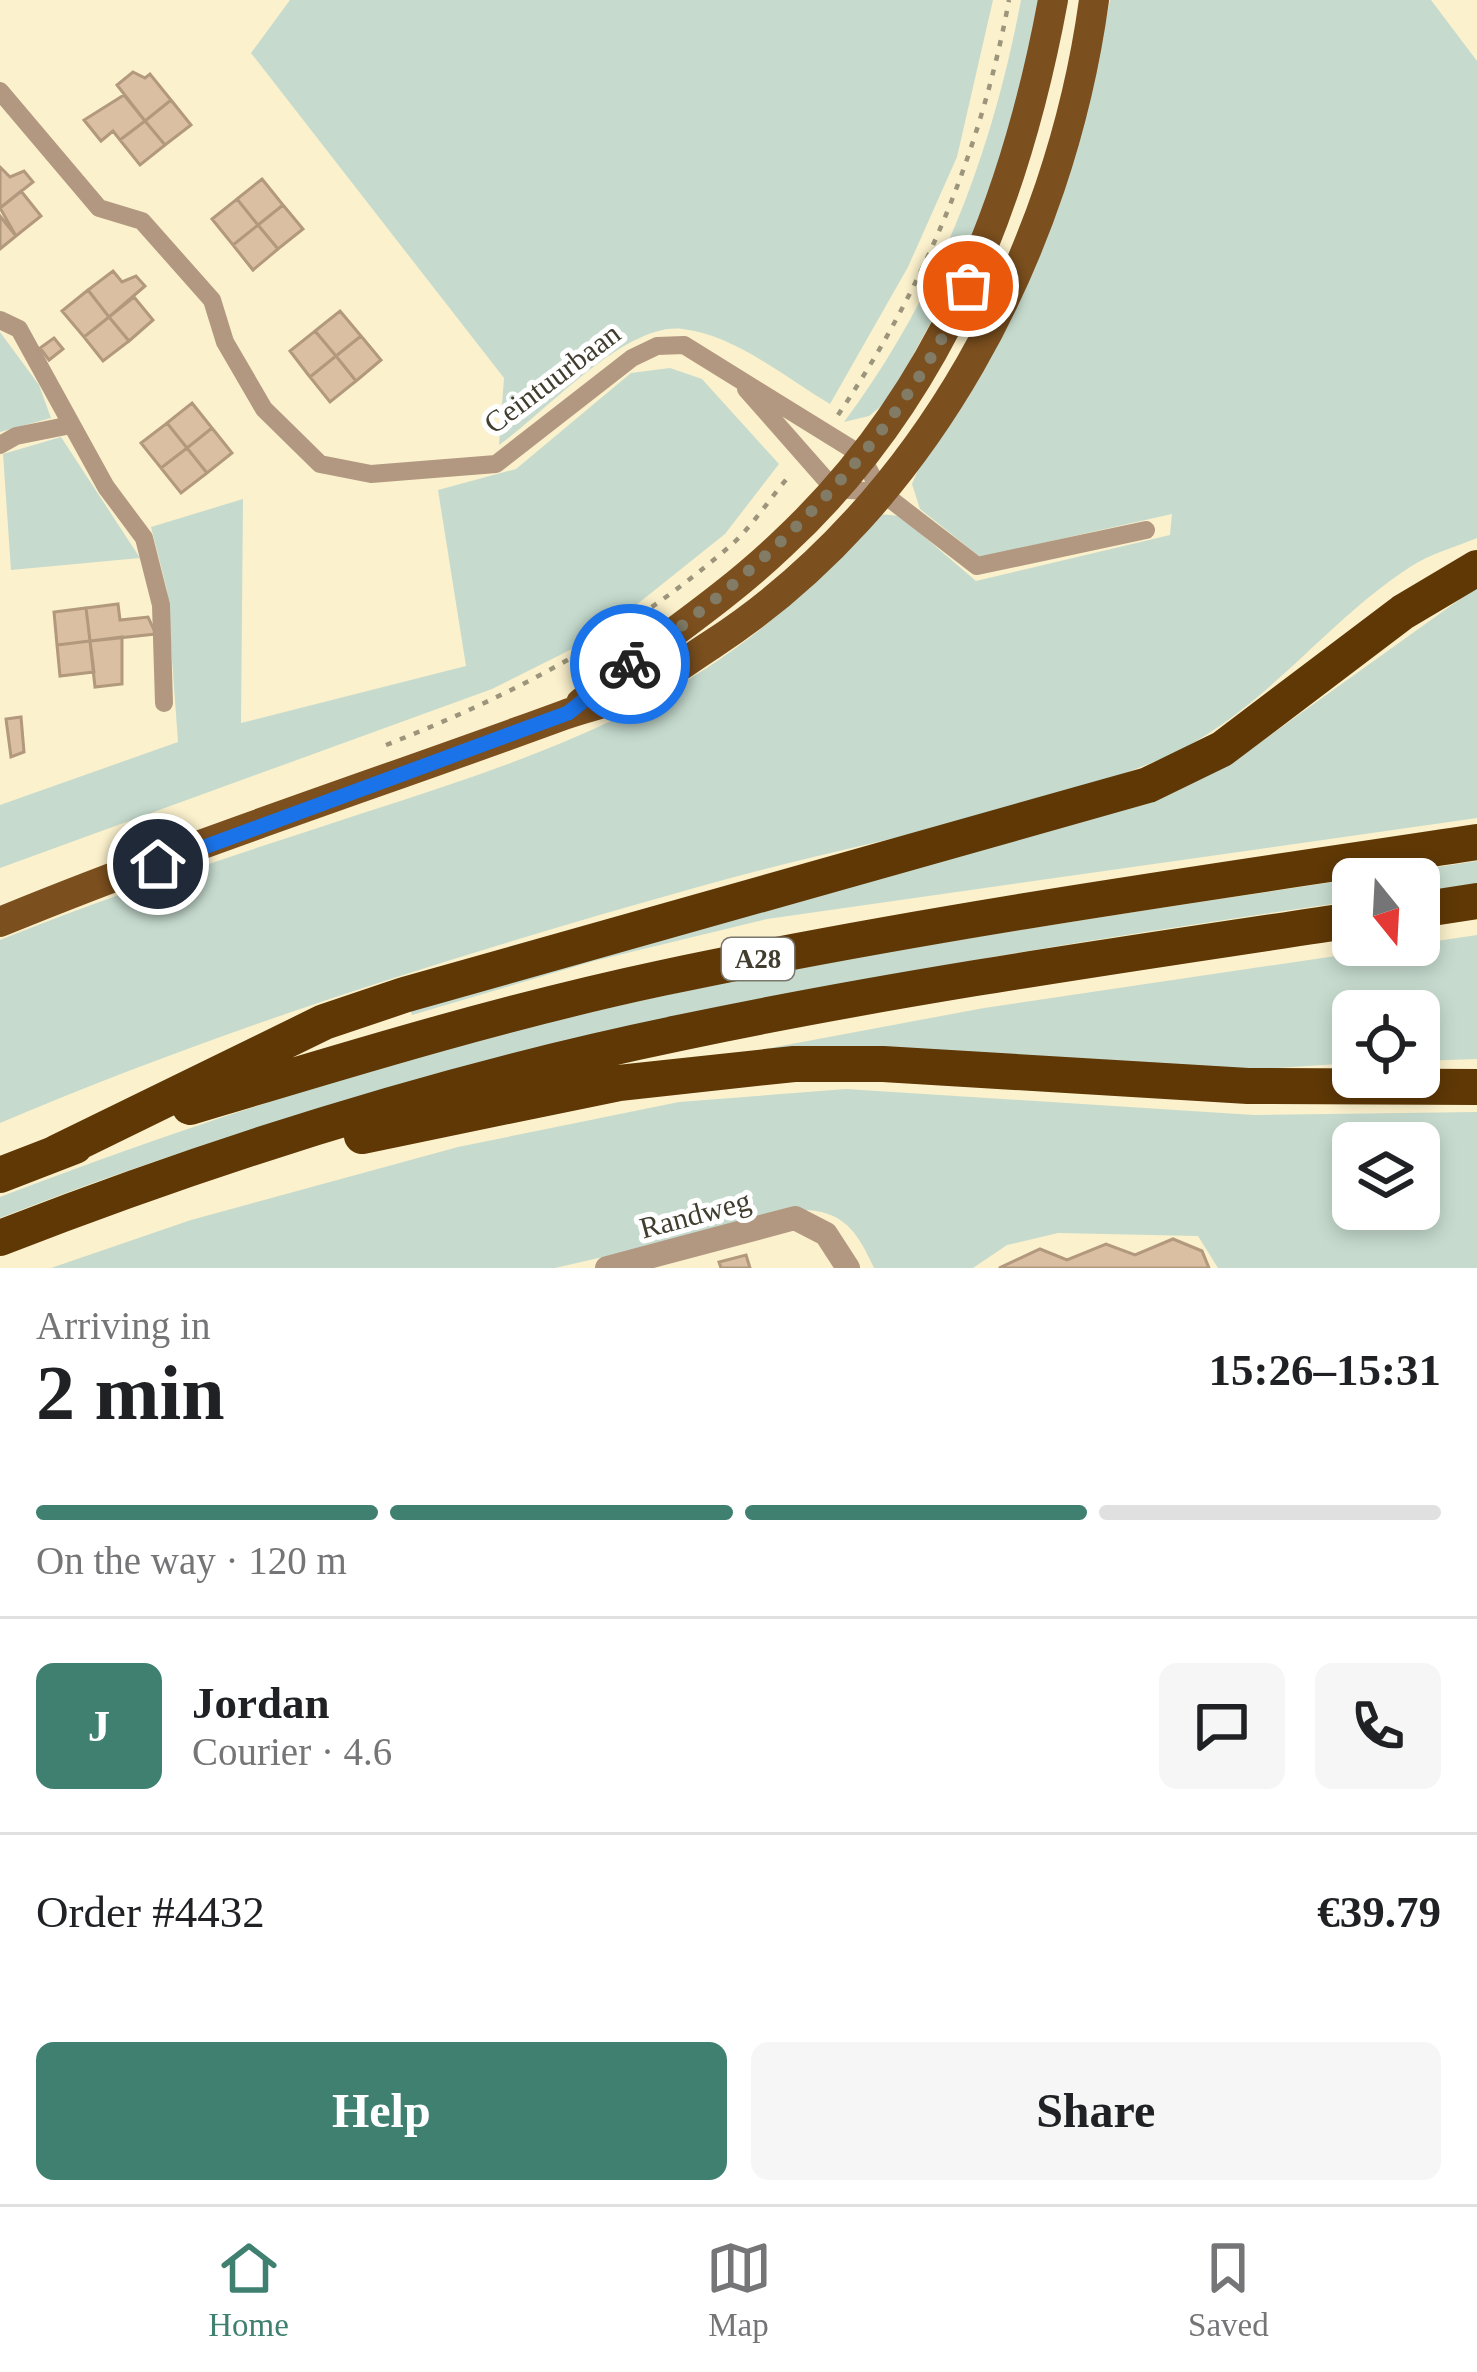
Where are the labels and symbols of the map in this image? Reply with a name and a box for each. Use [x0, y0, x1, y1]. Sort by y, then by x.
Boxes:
pin [917, 235, 1019, 337]
street label: Ceintuurbaan [478, 316, 626, 440]
courier [570, 604, 690, 724]
pin [107, 813, 209, 915]
north arrow [1332, 858, 1440, 966]
road number: A28 [722, 938, 794, 980]
street label: Randweg [636, 1183, 754, 1245]

